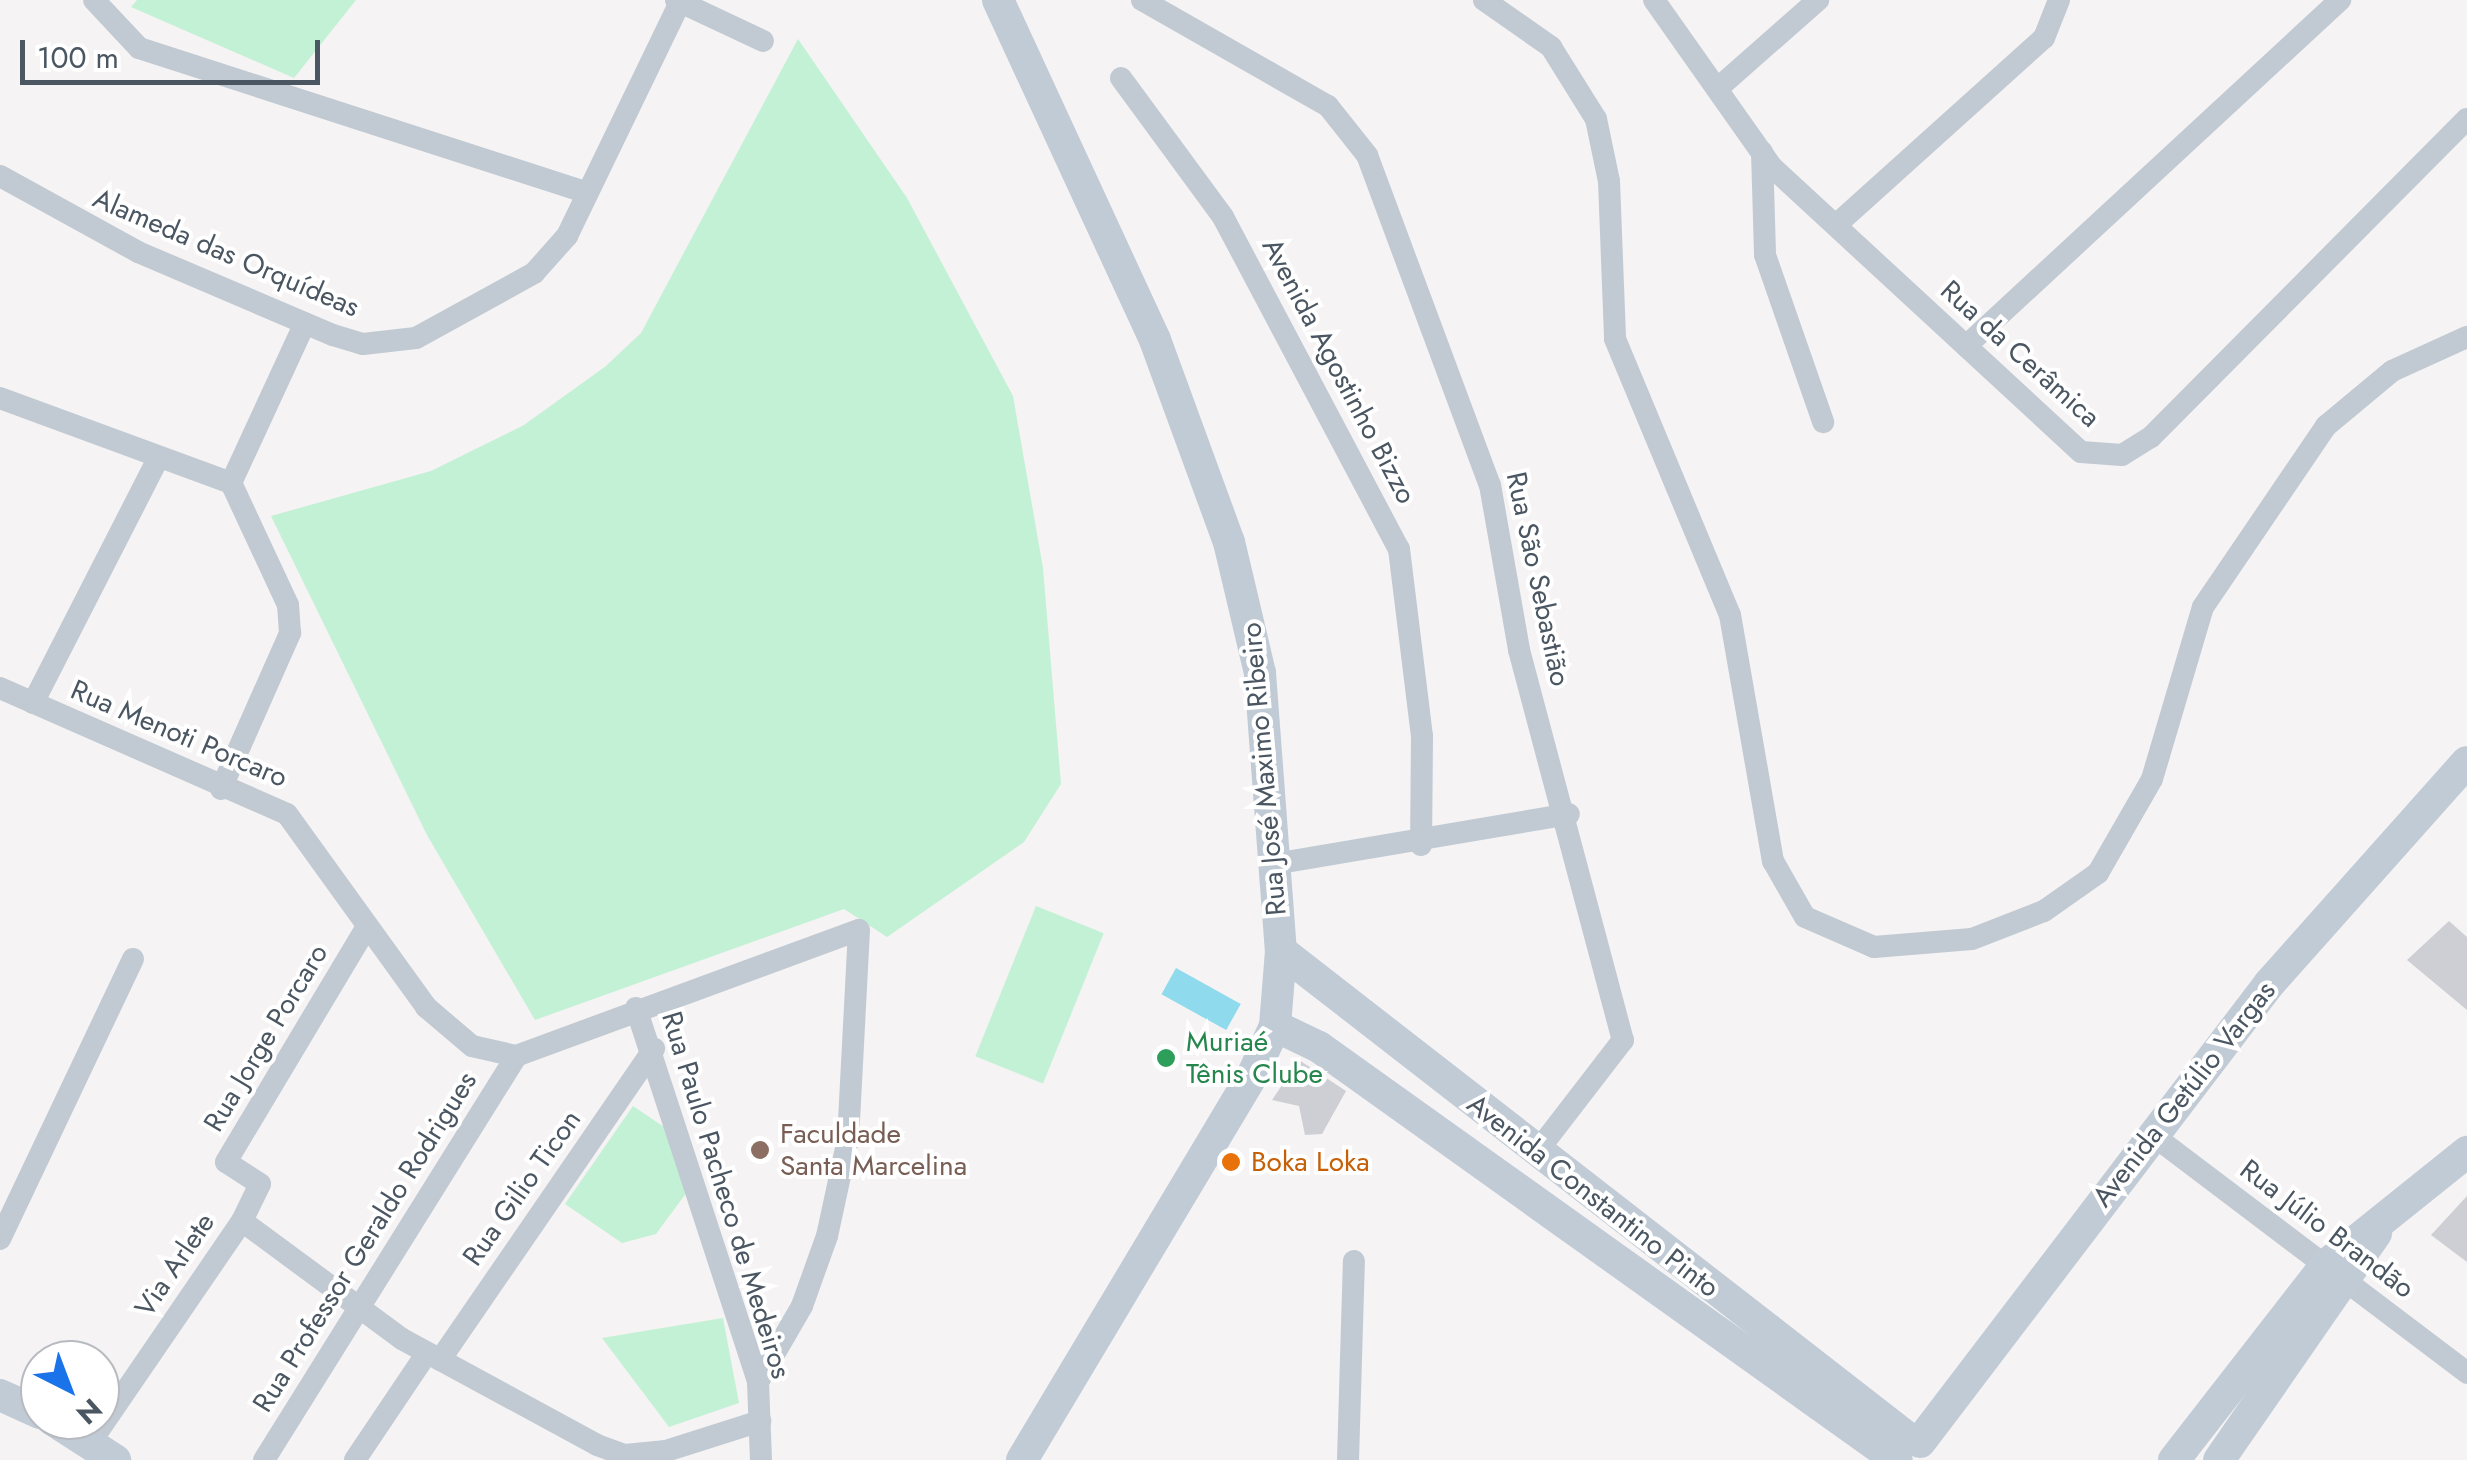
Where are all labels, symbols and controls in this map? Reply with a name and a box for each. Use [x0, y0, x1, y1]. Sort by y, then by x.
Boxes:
scale bar [25, 20, 325, 82]
text: 100 m [37, 36, 119, 79]
street label: Alameda das Orquídeas [88, 182, 364, 324]
street label: Avenida Agostinho Bizzo [1255, 233, 1423, 509]
street label: Rua da Cerâmica [1933, 274, 2107, 434]
street label: Rua São Sebastião [1499, 469, 1577, 689]
street label: Rua José Maximo Ribeiro [1234, 621, 1294, 917]
street label: Rua Menoti Porcaro [66, 673, 292, 795]
street label: Rua Jorge Porcaro [197, 938, 335, 1138]
street label: Avenida Getúlio Vargas [2085, 974, 2283, 1214]
street label: Rua Paulo Pacheco de Medeiros [654, 1007, 798, 1383]
place label: Muriaé Tênis Clube [1186, 1025, 1323, 1091]
marker: Muriaé Tênis Clube [1155, 1047, 1177, 1069]
street label: Rua Professor Geraldo Rodrigues [246, 1066, 484, 1418]
street label: Avenida Constantino Pinto [1460, 1087, 1726, 1305]
street label: Rua Gilio Ticon [456, 1104, 588, 1272]
place label: Faculdade Santa Marcelina [780, 1117, 967, 1183]
marker: Faculdade Santa Marcelina [749, 1139, 771, 1161]
place label: Boka Loka [1251, 1145, 1370, 1179]
marker: Boka Loka [1220, 1151, 1242, 1173]
street label: Rua Júlio Brandão [2233, 1153, 2421, 1305]
street label: Via Arlete [128, 1207, 222, 1323]
north arrow [20, 1340, 120, 1440]
text: N [67, 1389, 111, 1434]

